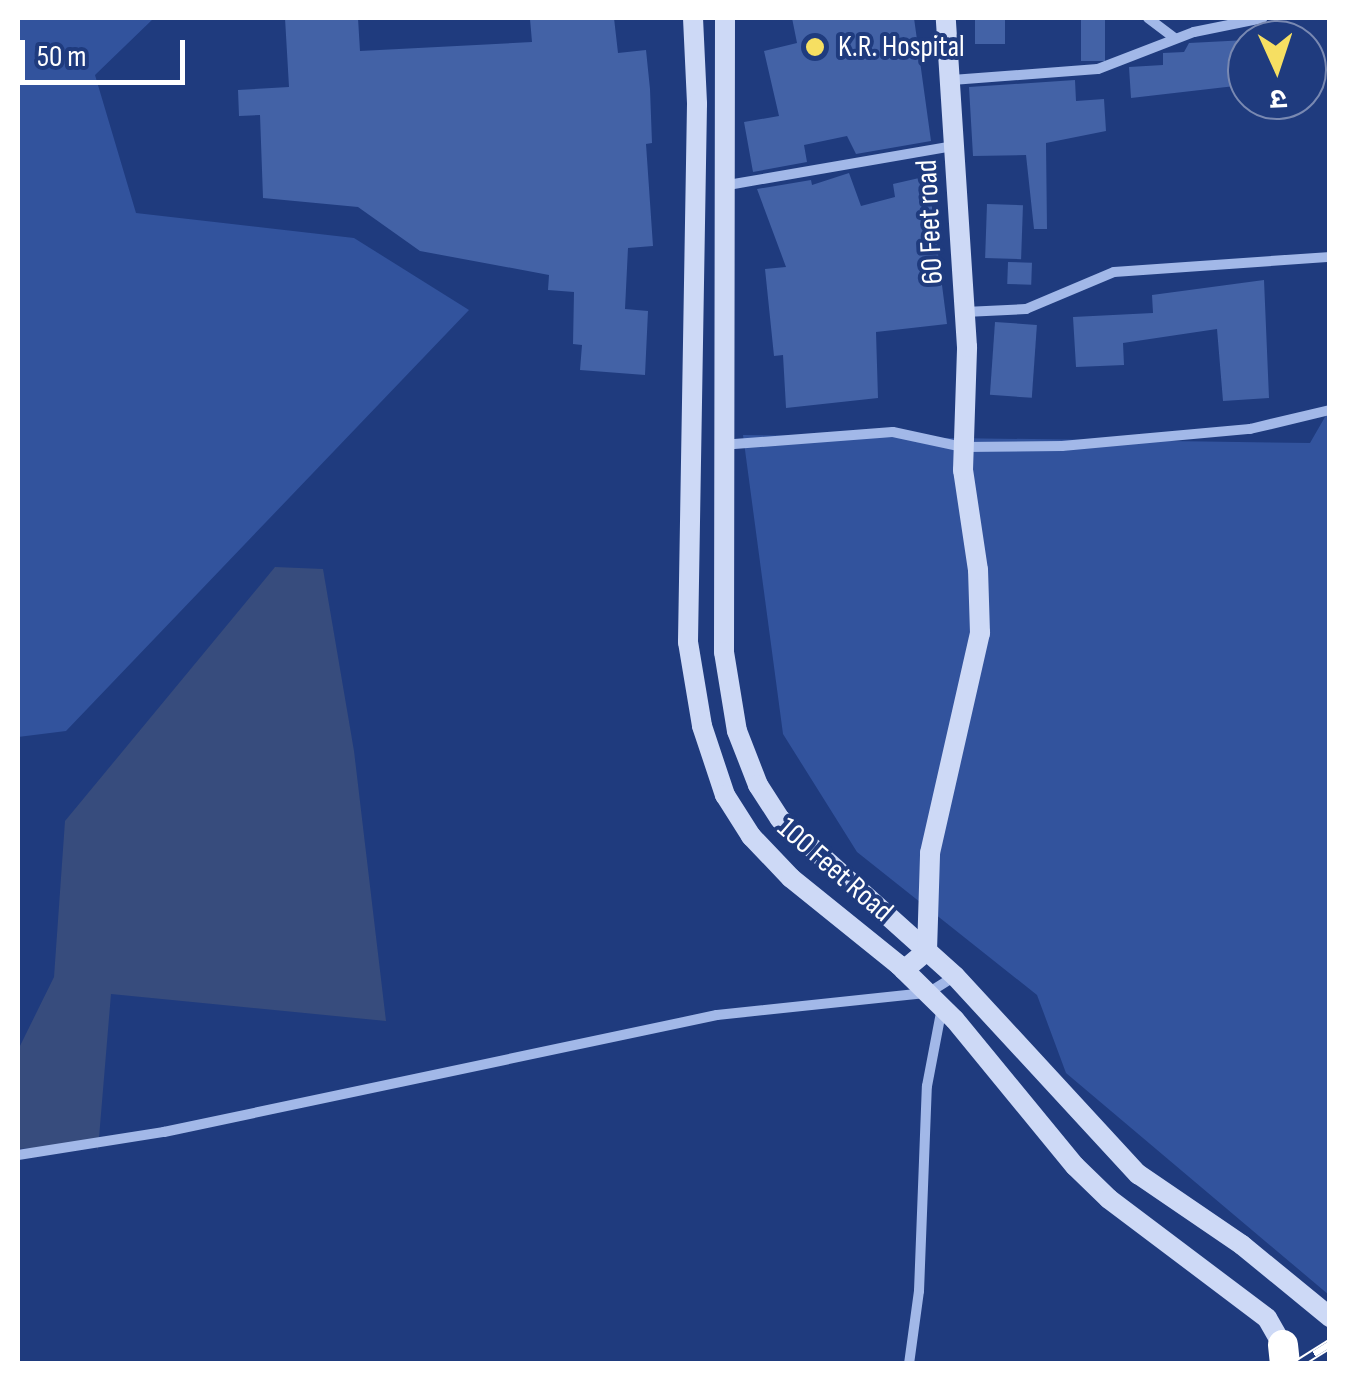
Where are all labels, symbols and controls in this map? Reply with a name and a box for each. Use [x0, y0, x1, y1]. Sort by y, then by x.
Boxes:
scale bar [25, 20, 190, 82]
north arrow [1227, 20, 1327, 120]
place label: K.R. Hospital [838, 29, 965, 65]
marker: K.R. Hospital [802, 34, 828, 60]
text: 50 m [37, 39, 86, 75]
text: उ [1269, 82, 1288, 115]
street label: 60 Feet road [909, 159, 951, 285]
street label: 100 Feet Road [770, 810, 900, 930]

